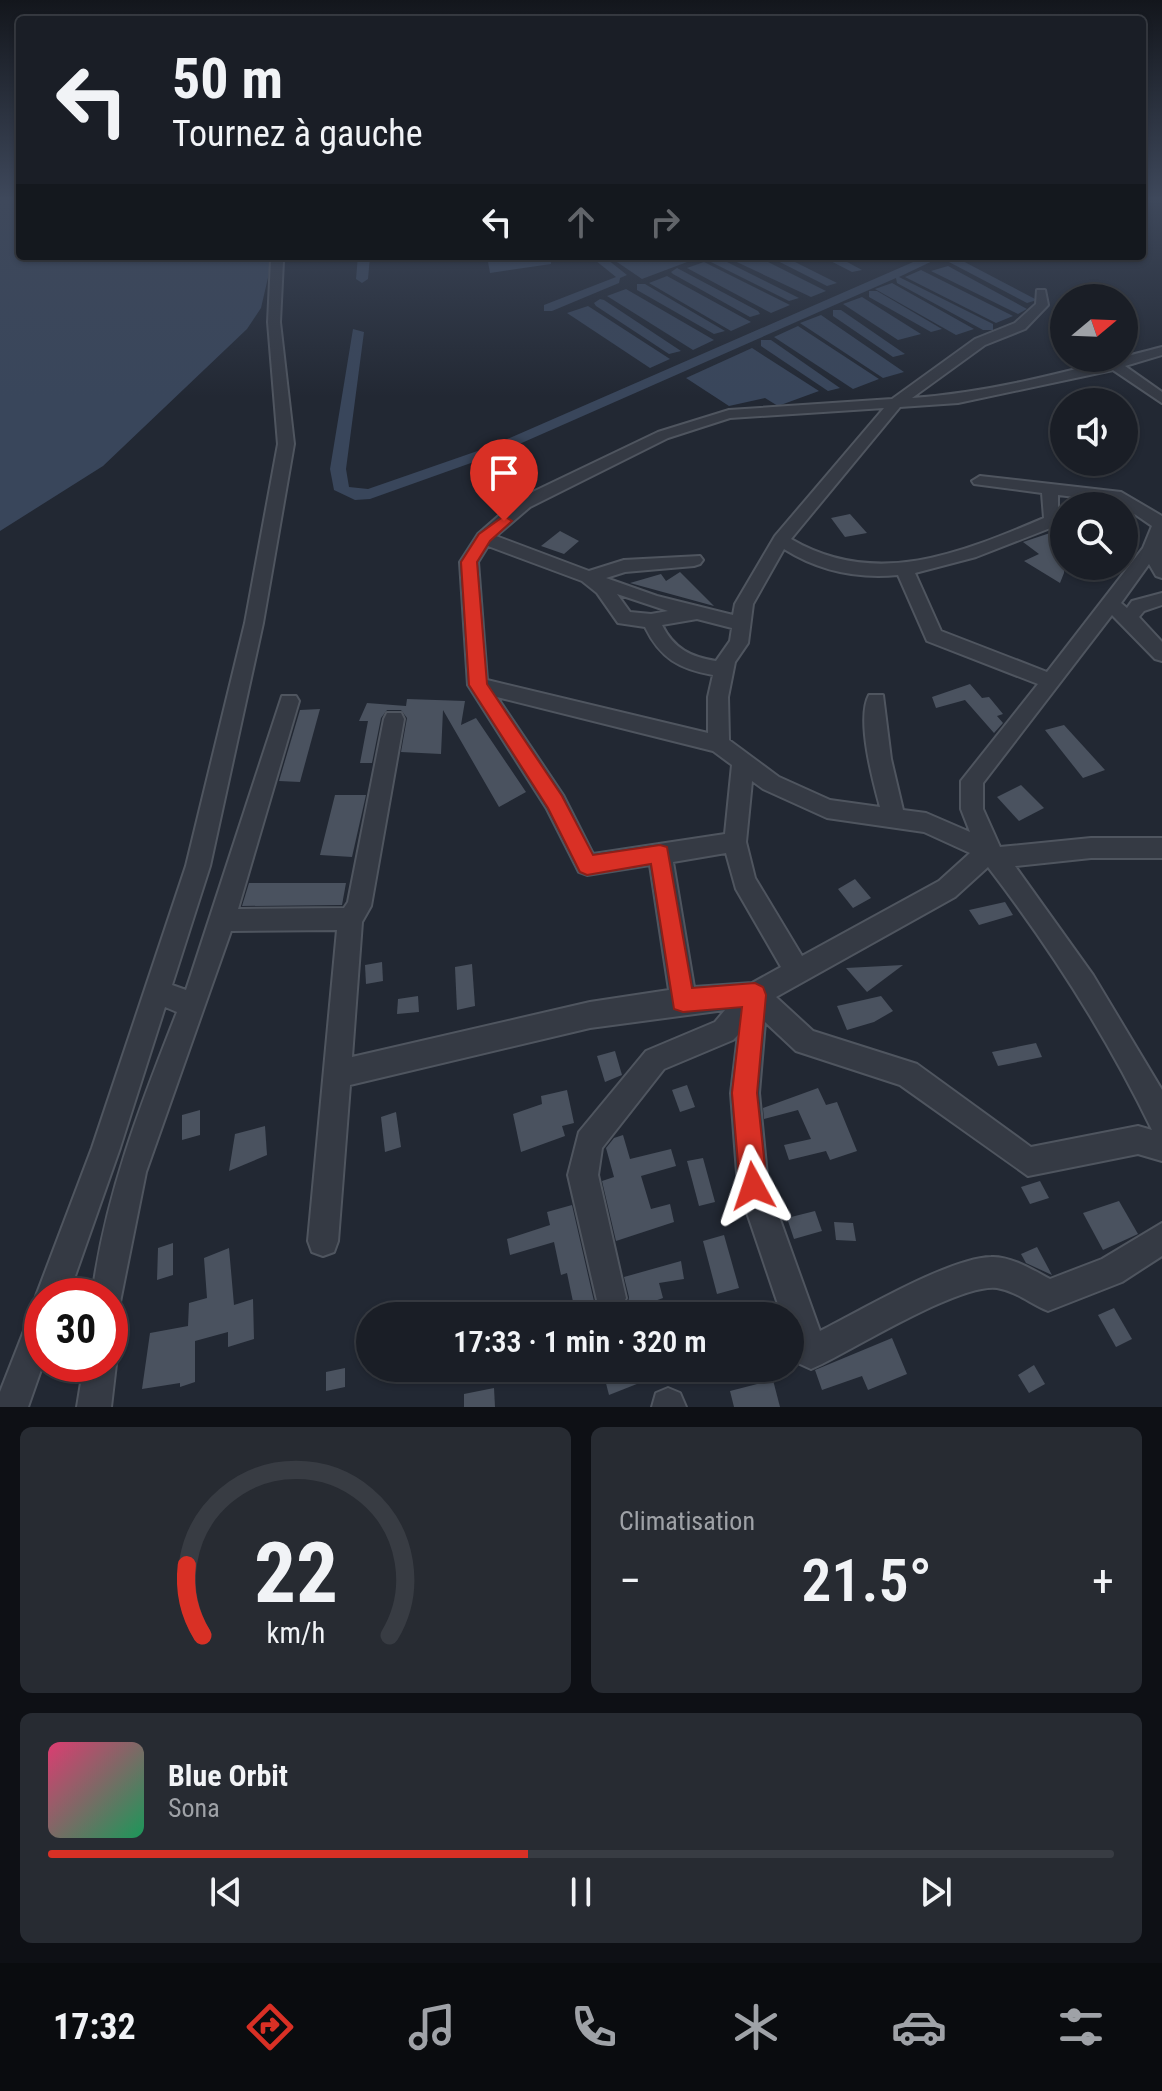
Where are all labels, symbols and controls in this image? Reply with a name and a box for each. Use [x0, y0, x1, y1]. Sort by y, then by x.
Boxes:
text: 50 m [172, 46, 283, 112]
icon: left [40, 48, 144, 152]
text: Tournez à gauche [172, 113, 423, 155]
icon: left [475, 200, 519, 244]
icon: ahead [559, 200, 603, 244]
icon: right [643, 200, 687, 244]
north arrow [1050, 284, 1138, 372]
map controls [1050, 284, 1138, 580]
button: sound [1050, 388, 1138, 476]
pin [470, 439, 538, 521]
icon: arrive [482, 451, 526, 495]
button: search [1050, 492, 1138, 580]
position arrow [711, 1144, 795, 1228]
speed limit sign: 30 [24, 1278, 128, 1382]
text: 17:33 · 1 min · 320 m [453, 1324, 707, 1359]
text: Climatisation [619, 1506, 755, 1536]
text: 22 [253, 1525, 338, 1622]
text: 21.5° [801, 1545, 932, 1616]
text: − [619, 1555, 641, 1607]
text: + [1092, 1555, 1114, 1607]
text: km/h [266, 1616, 325, 1650]
text: Blue Orbit [168, 1758, 288, 1793]
text: Sona [168, 1793, 220, 1823]
icon: previous [204, 1870, 248, 1914]
icon: pause [559, 1870, 603, 1914]
icon: next [914, 1870, 958, 1914]
icon: directions [242, 1999, 298, 2055]
icon: music [404, 1999, 460, 2055]
icon: phone [566, 1999, 622, 2055]
icon: climate [728, 1999, 784, 2055]
icon: car [891, 1999, 947, 2055]
icon: filters [1053, 1999, 1109, 2055]
text: 17:32 [53, 2006, 136, 2048]

